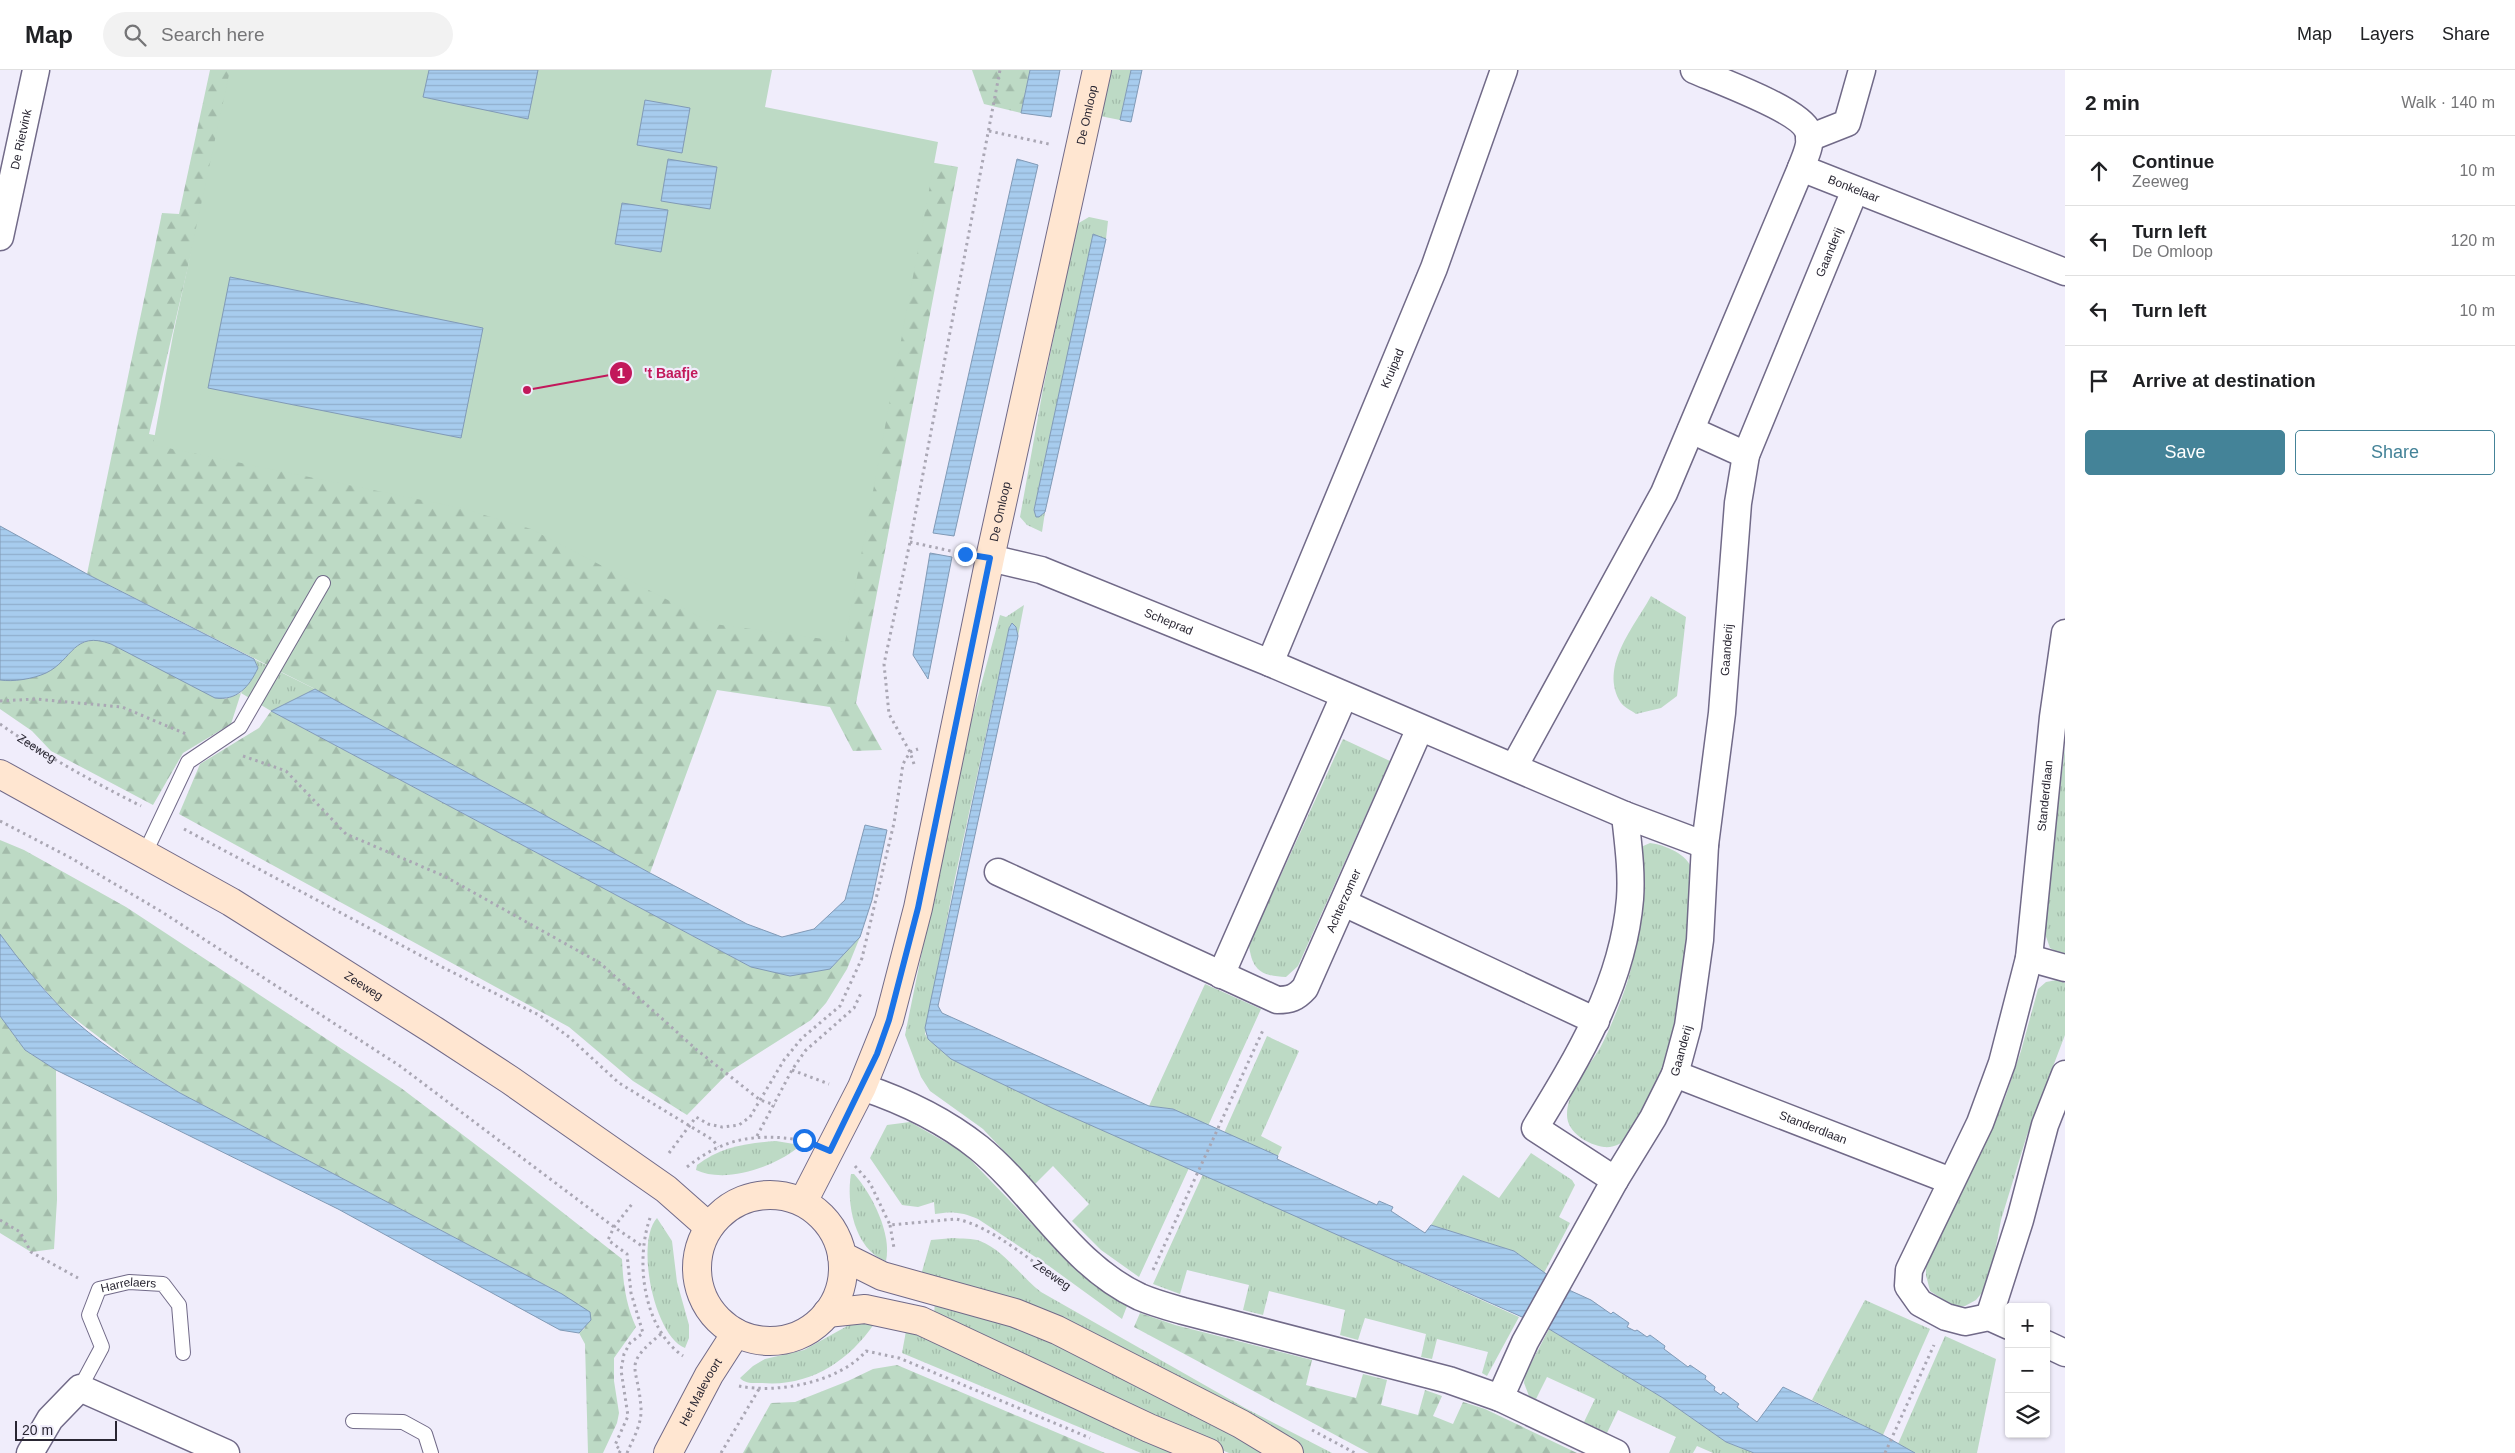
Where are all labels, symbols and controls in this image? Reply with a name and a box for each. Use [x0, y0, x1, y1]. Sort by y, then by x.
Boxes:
search box [103, 12, 453, 57]
text: Map [25, 21, 73, 48]
icon: search [121, 21, 149, 49]
text: Search here [161, 24, 265, 45]
text: Map [2297, 24, 2332, 44]
text: Layers [2360, 24, 2414, 44]
text: Share [2442, 24, 2490, 44]
street label: De Omloop [1074, 84, 1101, 146]
text: 2 min [2085, 91, 2140, 114]
text: Walk · 140 m [2401, 94, 2495, 111]
street label: De Rietvink [8, 107, 35, 171]
text: Continue [2132, 151, 2214, 172]
icon: ahead [2085, 157, 2113, 185]
text: 10 m [2459, 162, 2495, 179]
street label: Bonkelaar [1826, 172, 1881, 205]
text: Zeeweg [2132, 173, 2189, 190]
text: Turn left [2132, 221, 2207, 242]
street label: Gaanderij [1813, 226, 1846, 279]
icon: left [2085, 227, 2113, 255]
text: 120 m [2451, 232, 2495, 249]
text: De Omloop [2132, 243, 2213, 260]
icon: left [2085, 297, 2113, 325]
text: Turn left [2132, 300, 2207, 321]
text: 10 m [2459, 302, 2495, 319]
street label: Kruipad [1378, 347, 1407, 390]
callout: 't Baafje [609, 358, 708, 387]
text: 1 [617, 364, 625, 381]
text: 't Baafje [644, 365, 698, 381]
icon: arrive [2085, 367, 2113, 395]
text: Arrive at destination [2132, 370, 2316, 391]
button: Save [2085, 430, 2285, 475]
button: Share [2295, 430, 2495, 475]
street label: De Omloop [987, 480, 1014, 543]
route end [954, 543, 977, 566]
street label: Scheprad [1142, 606, 1195, 638]
street label: Gaanderij [1718, 623, 1736, 676]
street label: Zeeweg [15, 731, 59, 765]
street label: Standerdlaan [2035, 760, 2056, 832]
street label: Achterzomer [1323, 867, 1364, 935]
street label: Zeeweg [342, 969, 385, 1003]
street label: Gaanderij [1668, 1024, 1695, 1078]
street label: Standerdlaan [1777, 1108, 1849, 1147]
route start [793, 1129, 816, 1152]
street label: Zeeweg [1030, 1257, 1074, 1293]
street label: Harrelaers [99, 1275, 157, 1295]
map controls [2005, 1303, 2050, 1438]
button: + [2005, 1303, 2050, 1348]
button: − [2005, 1348, 2050, 1393]
street label: Het Malevoort [677, 1355, 725, 1428]
button: layers [2005, 1393, 2050, 1438]
scale bar [15, 1418, 118, 1441]
text: 20 m [22, 1422, 53, 1438]

